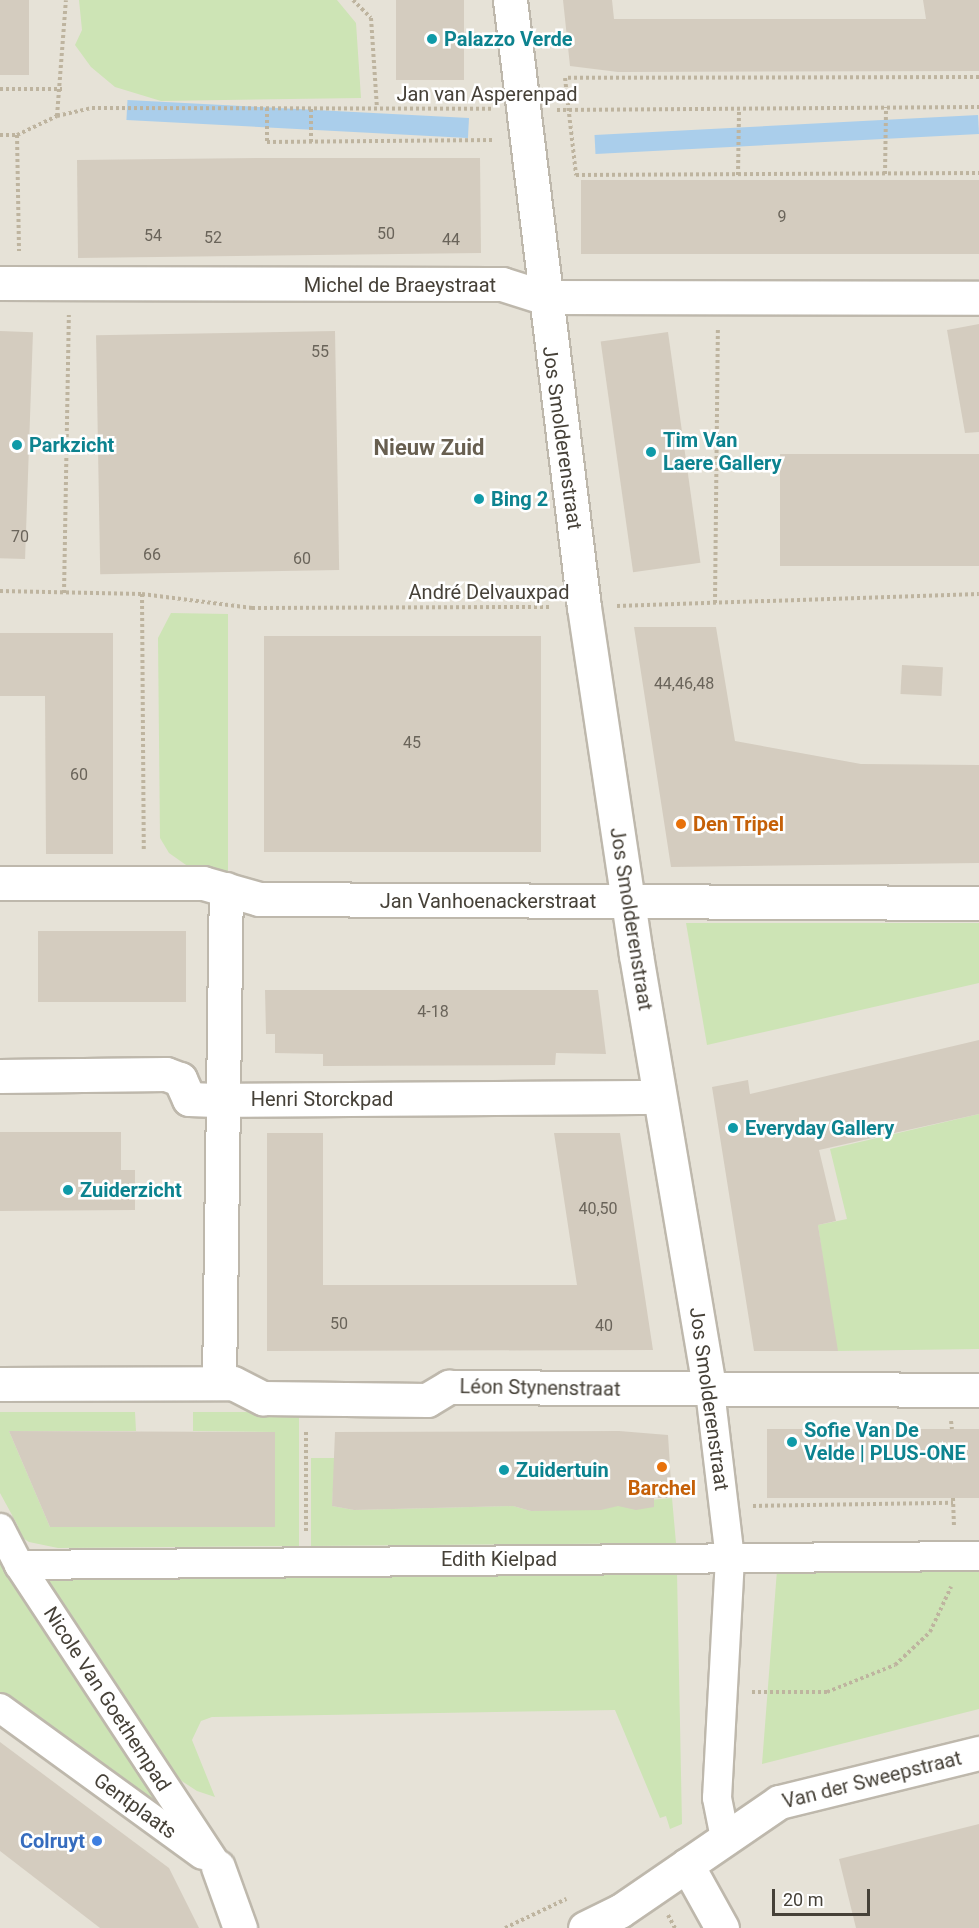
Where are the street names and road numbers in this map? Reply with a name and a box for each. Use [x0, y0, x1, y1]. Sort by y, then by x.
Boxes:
street label: Jan van Asperenpad [396, 82, 578, 106]
street label: Michel de Braeystraat [304, 273, 496, 297]
street label: Jos Smolderenstraat [537, 345, 587, 531]
street label: André Delvauxpad [409, 580, 569, 604]
street label: Jos Smolderenstraat [605, 826, 657, 1012]
street label: Jan Vanhoenackerstraat [380, 889, 596, 913]
street label: Henri Storckpad [251, 1087, 393, 1111]
street label: Jos Smolderenstraat [684, 1306, 734, 1492]
street label: Léon Stynenstraat [459, 1375, 621, 1401]
street label: Edith Kielpad [441, 1547, 557, 1571]
street label: Nicole Van Goethempad [38, 1602, 176, 1796]
street label: Van der Sweepstraat [780, 1746, 964, 1814]
street label: Gentplaats [89, 1768, 181, 1844]

